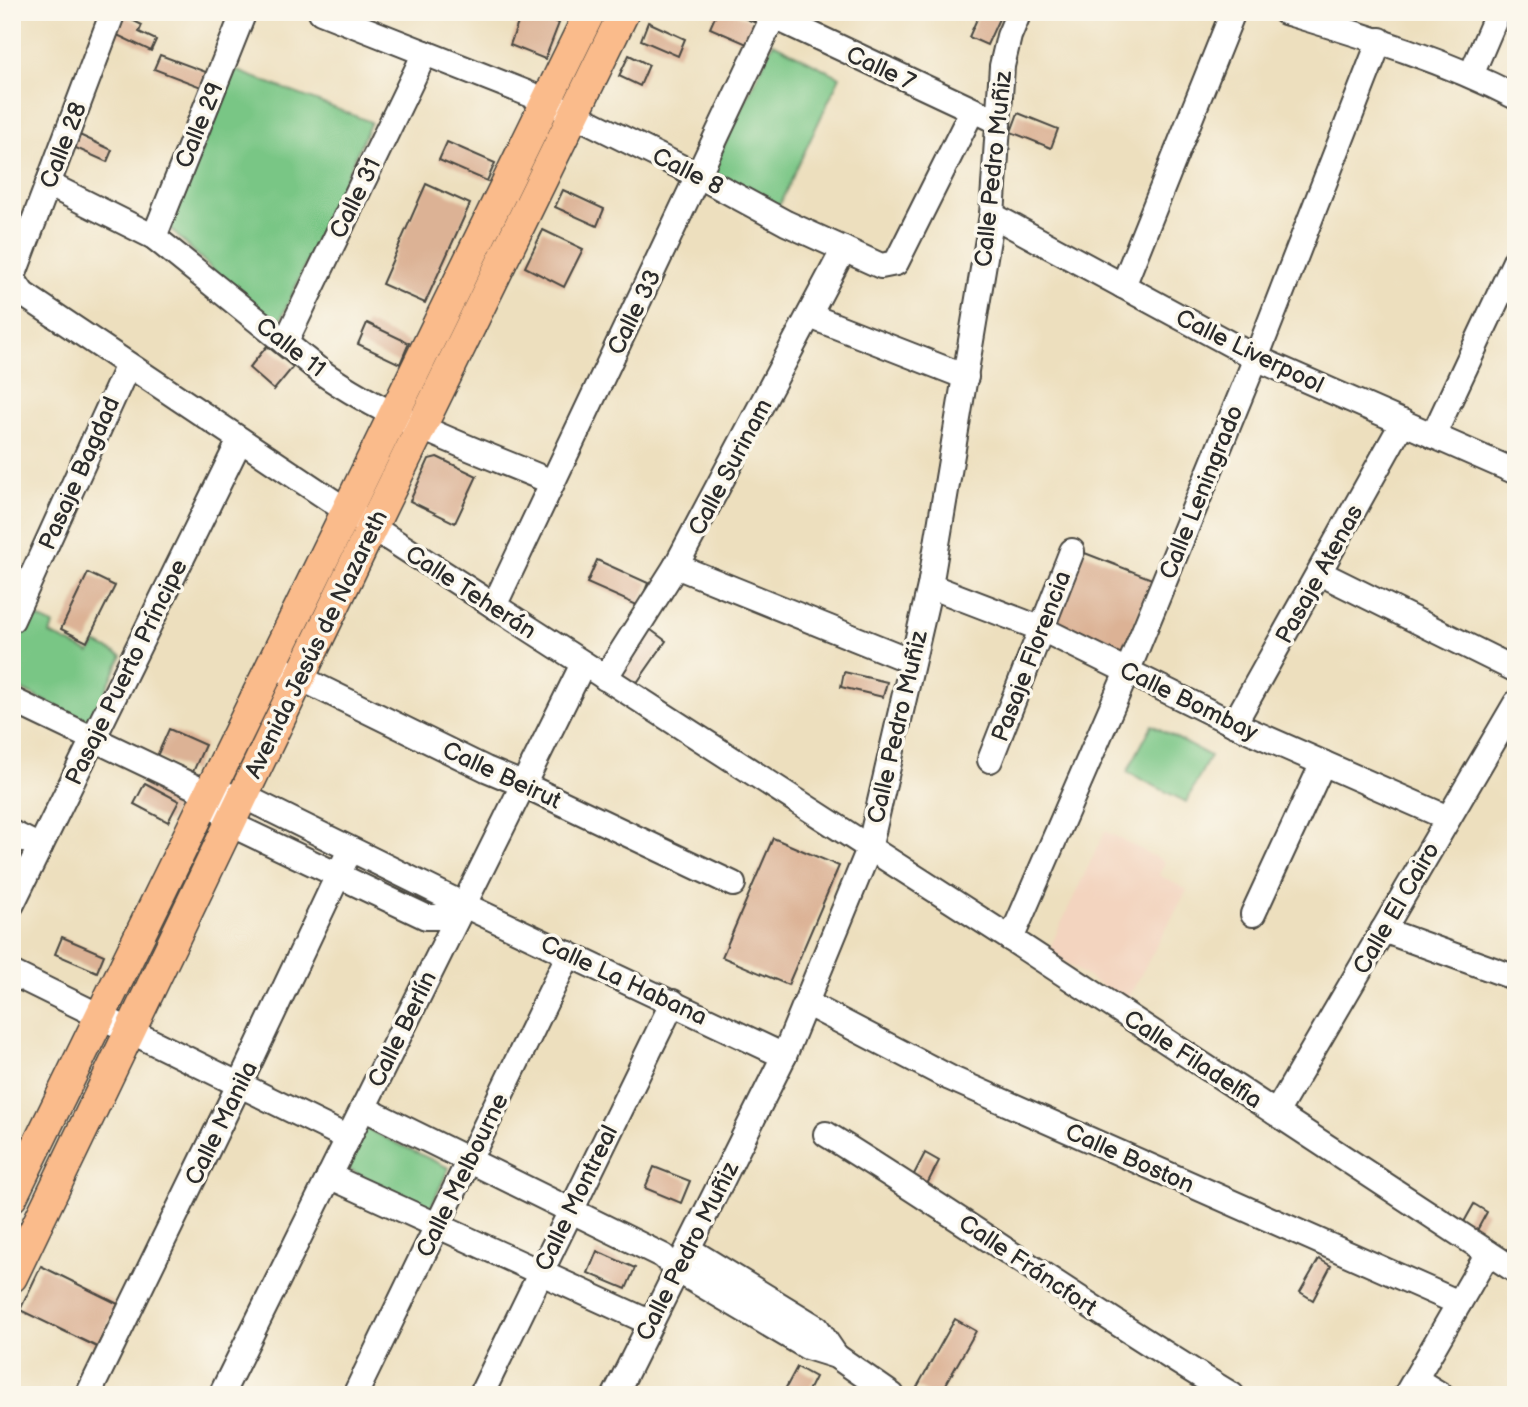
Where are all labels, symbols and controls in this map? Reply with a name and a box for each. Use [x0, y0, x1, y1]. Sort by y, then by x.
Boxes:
street label: Calle 7 [842, 40, 920, 97]
street label: Calle Pedro Muñiz [969, 69, 1018, 269]
street label: Calle 29 [169, 78, 230, 172]
street label: Calle 28 [34, 98, 93, 192]
street label: Calle 8 [647, 141, 728, 202]
street label: Calle 31 [324, 153, 387, 243]
street label: Calle 33 [601, 265, 668, 360]
street label: Calle Liverpool [1171, 303, 1329, 400]
street label: Calle 11 [250, 311, 331, 384]
street label: Pasaje Bagdad [33, 392, 126, 554]
street label: Calle Surinam [682, 394, 779, 541]
street label: Calle Leningrado [1153, 401, 1250, 583]
street label: Pasaje Atenas [1269, 500, 1370, 649]
street label: Avenida Jesús de Nazareth [239, 505, 394, 783]
street label: Calle Teherán [400, 539, 542, 645]
street label: Pasaje Puerto Príncipe [59, 555, 194, 790]
street label: Pasaje Florencia [986, 567, 1077, 746]
street label: Calle Pedro Muñiz [861, 627, 934, 826]
street label: Calle Bombay [1115, 656, 1263, 747]
street label: Calle Beirut [438, 735, 566, 816]
street label: Calle El Cairo [1347, 837, 1446, 979]
street label: Calle La Habana [536, 929, 712, 1032]
street label: Calle Berlín [362, 966, 443, 1092]
street label: Calle Filadelfia [1118, 1004, 1267, 1115]
street label: Calle Manila [179, 1057, 264, 1190]
street label: Calle Melbourne [410, 1088, 515, 1262]
street label: Calle Boston [1061, 1117, 1199, 1200]
street label: Calle Montreal [529, 1121, 624, 1276]
street label: Calle Pedro Muñiz [630, 1156, 745, 1346]
street label: Calle Fráncfort [953, 1208, 1103, 1323]

